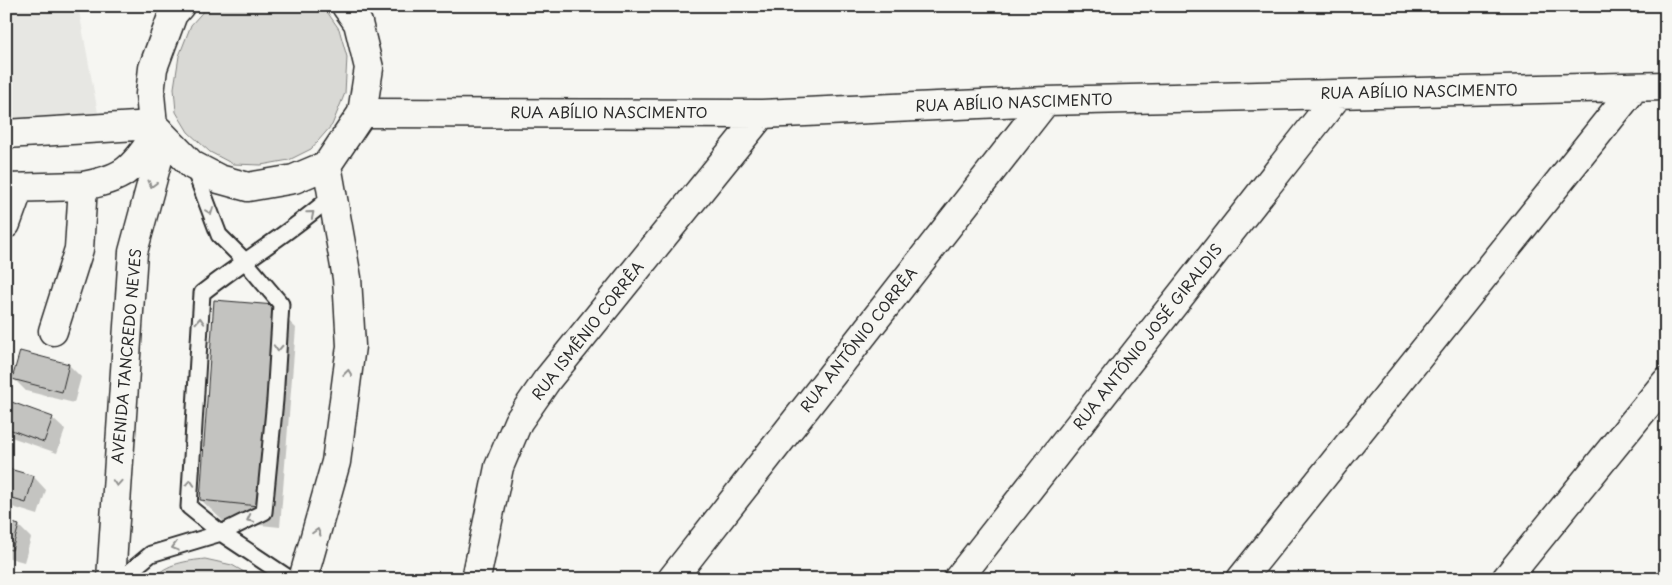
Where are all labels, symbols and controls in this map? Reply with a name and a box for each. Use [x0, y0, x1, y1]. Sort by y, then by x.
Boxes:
street label: RUA ABÍLIO NASCIMENTO [1320, 77, 1518, 104]
street label: RUA ABÍLIO NASCIMENTO [915, 87, 1113, 116]
street label: RUA ABÍLIO NASCIMENTO [510, 100, 708, 123]
one-way arrow [147, 179, 157, 187]
one-way arrow [204, 206, 214, 214]
one-way arrow [306, 211, 315, 220]
street label: RUA ANTÔNIO JOSÉ GIRALDIS [1067, 238, 1227, 434]
street label: AVENIDA TANCREDO NEVES [105, 247, 146, 464]
street label: RUA ISMÊNIO CORRÊA [525, 256, 648, 404]
street label: RUA ANTÔNIO CORRÊA [794, 261, 922, 417]
one-way arrow [195, 316, 206, 324]
one-way arrow [273, 344, 284, 352]
one-way arrow [342, 369, 353, 377]
one-way arrow [185, 479, 196, 487]
one-way arrow [111, 480, 122, 488]
one-way arrow [246, 513, 255, 523]
one-way arrow [311, 528, 321, 536]
one-way arrow [171, 542, 179, 552]

